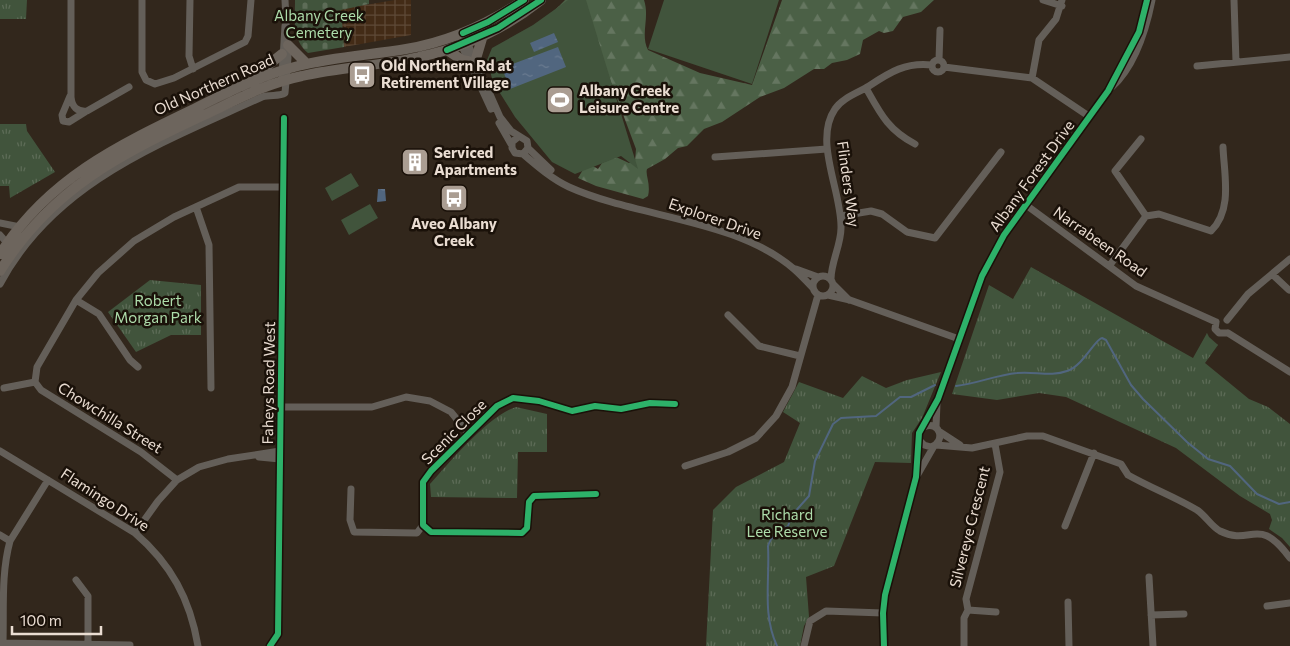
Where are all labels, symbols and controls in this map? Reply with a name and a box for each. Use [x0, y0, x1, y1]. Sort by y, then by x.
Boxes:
park label: Albany Creek Cemetery [274, 6, 364, 41]
street label: Old Northern Road [151, 50, 276, 119]
place label: Old Northern Rd at Retirement Village [381, 56, 512, 91]
bus stop icon: Old Northern Rd at Retirement Village [347, 60, 377, 90]
place label: Albany Creek Leisure Centre [579, 81, 679, 116]
sports icon: Albany Creek Leisure Centre [545, 85, 575, 115]
street label: Albany Forest Drive [985, 116, 1078, 234]
street label: Flinders Way [834, 140, 864, 228]
place label: Serviced Apartments [434, 143, 517, 178]
building icon: Serviced Apartments [400, 147, 430, 177]
bus stop icon: Aveo Albany Creek [439, 183, 469, 213]
street label: Explorer Drive [666, 194, 764, 242]
street label: Narrabeen Road [1050, 202, 1151, 280]
place label: Aveo Albany Creek [411, 214, 498, 249]
park label: Robert Morgan Park [114, 291, 202, 326]
street label: Faheys Road West [258, 321, 278, 445]
street label: Chowchilla Street [55, 378, 166, 457]
street label: Scenic Close [417, 395, 490, 468]
street label: Flamingo Drive [58, 464, 153, 534]
street label: Silvereye Crescent [945, 464, 993, 589]
park label: Richard Lee Reserve [747, 505, 828, 540]
scale bar [12, 604, 101, 636]
text: 100 m [20, 611, 62, 629]

